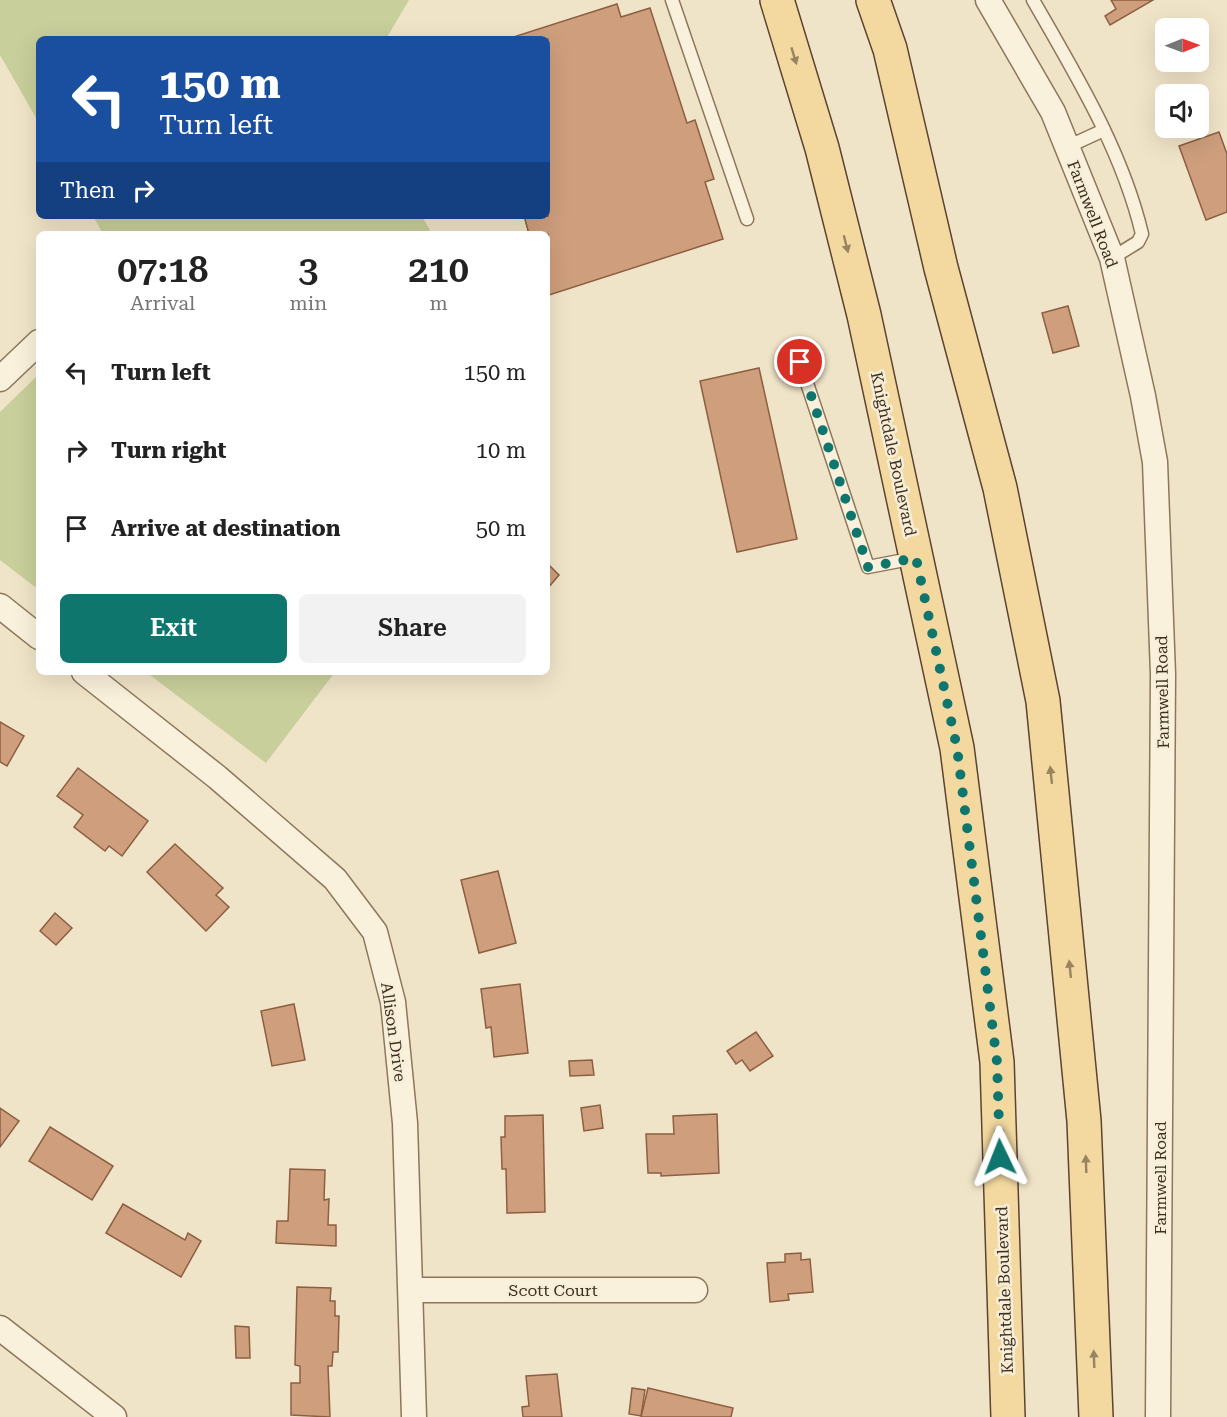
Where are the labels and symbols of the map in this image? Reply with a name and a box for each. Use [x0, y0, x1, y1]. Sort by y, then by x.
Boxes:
north arrow [1155, 18, 1209, 72]
one-way arrow [790, 47, 799, 65]
street label: Farmwell Road [1063, 158, 1122, 270]
one-way arrow [842, 235, 851, 253]
pin [774, 336, 825, 387]
street label: Knightdale Boulevard [867, 370, 920, 538]
street label: Farmwell Road [1152, 635, 1173, 749]
one-way arrow [1046, 766, 1056, 785]
one-way arrow [1065, 960, 1075, 979]
street label: Allison Drive [377, 981, 410, 1083]
street label: Farmwell Road [1151, 1121, 1170, 1235]
position arrow [968, 1125, 1032, 1189]
one-way arrow [1082, 1154, 1091, 1173]
street label: Knightdale Boulevard [992, 1206, 1017, 1374]
street label: Scott Court [508, 1281, 598, 1300]
one-way arrow [1089, 1349, 1099, 1368]

